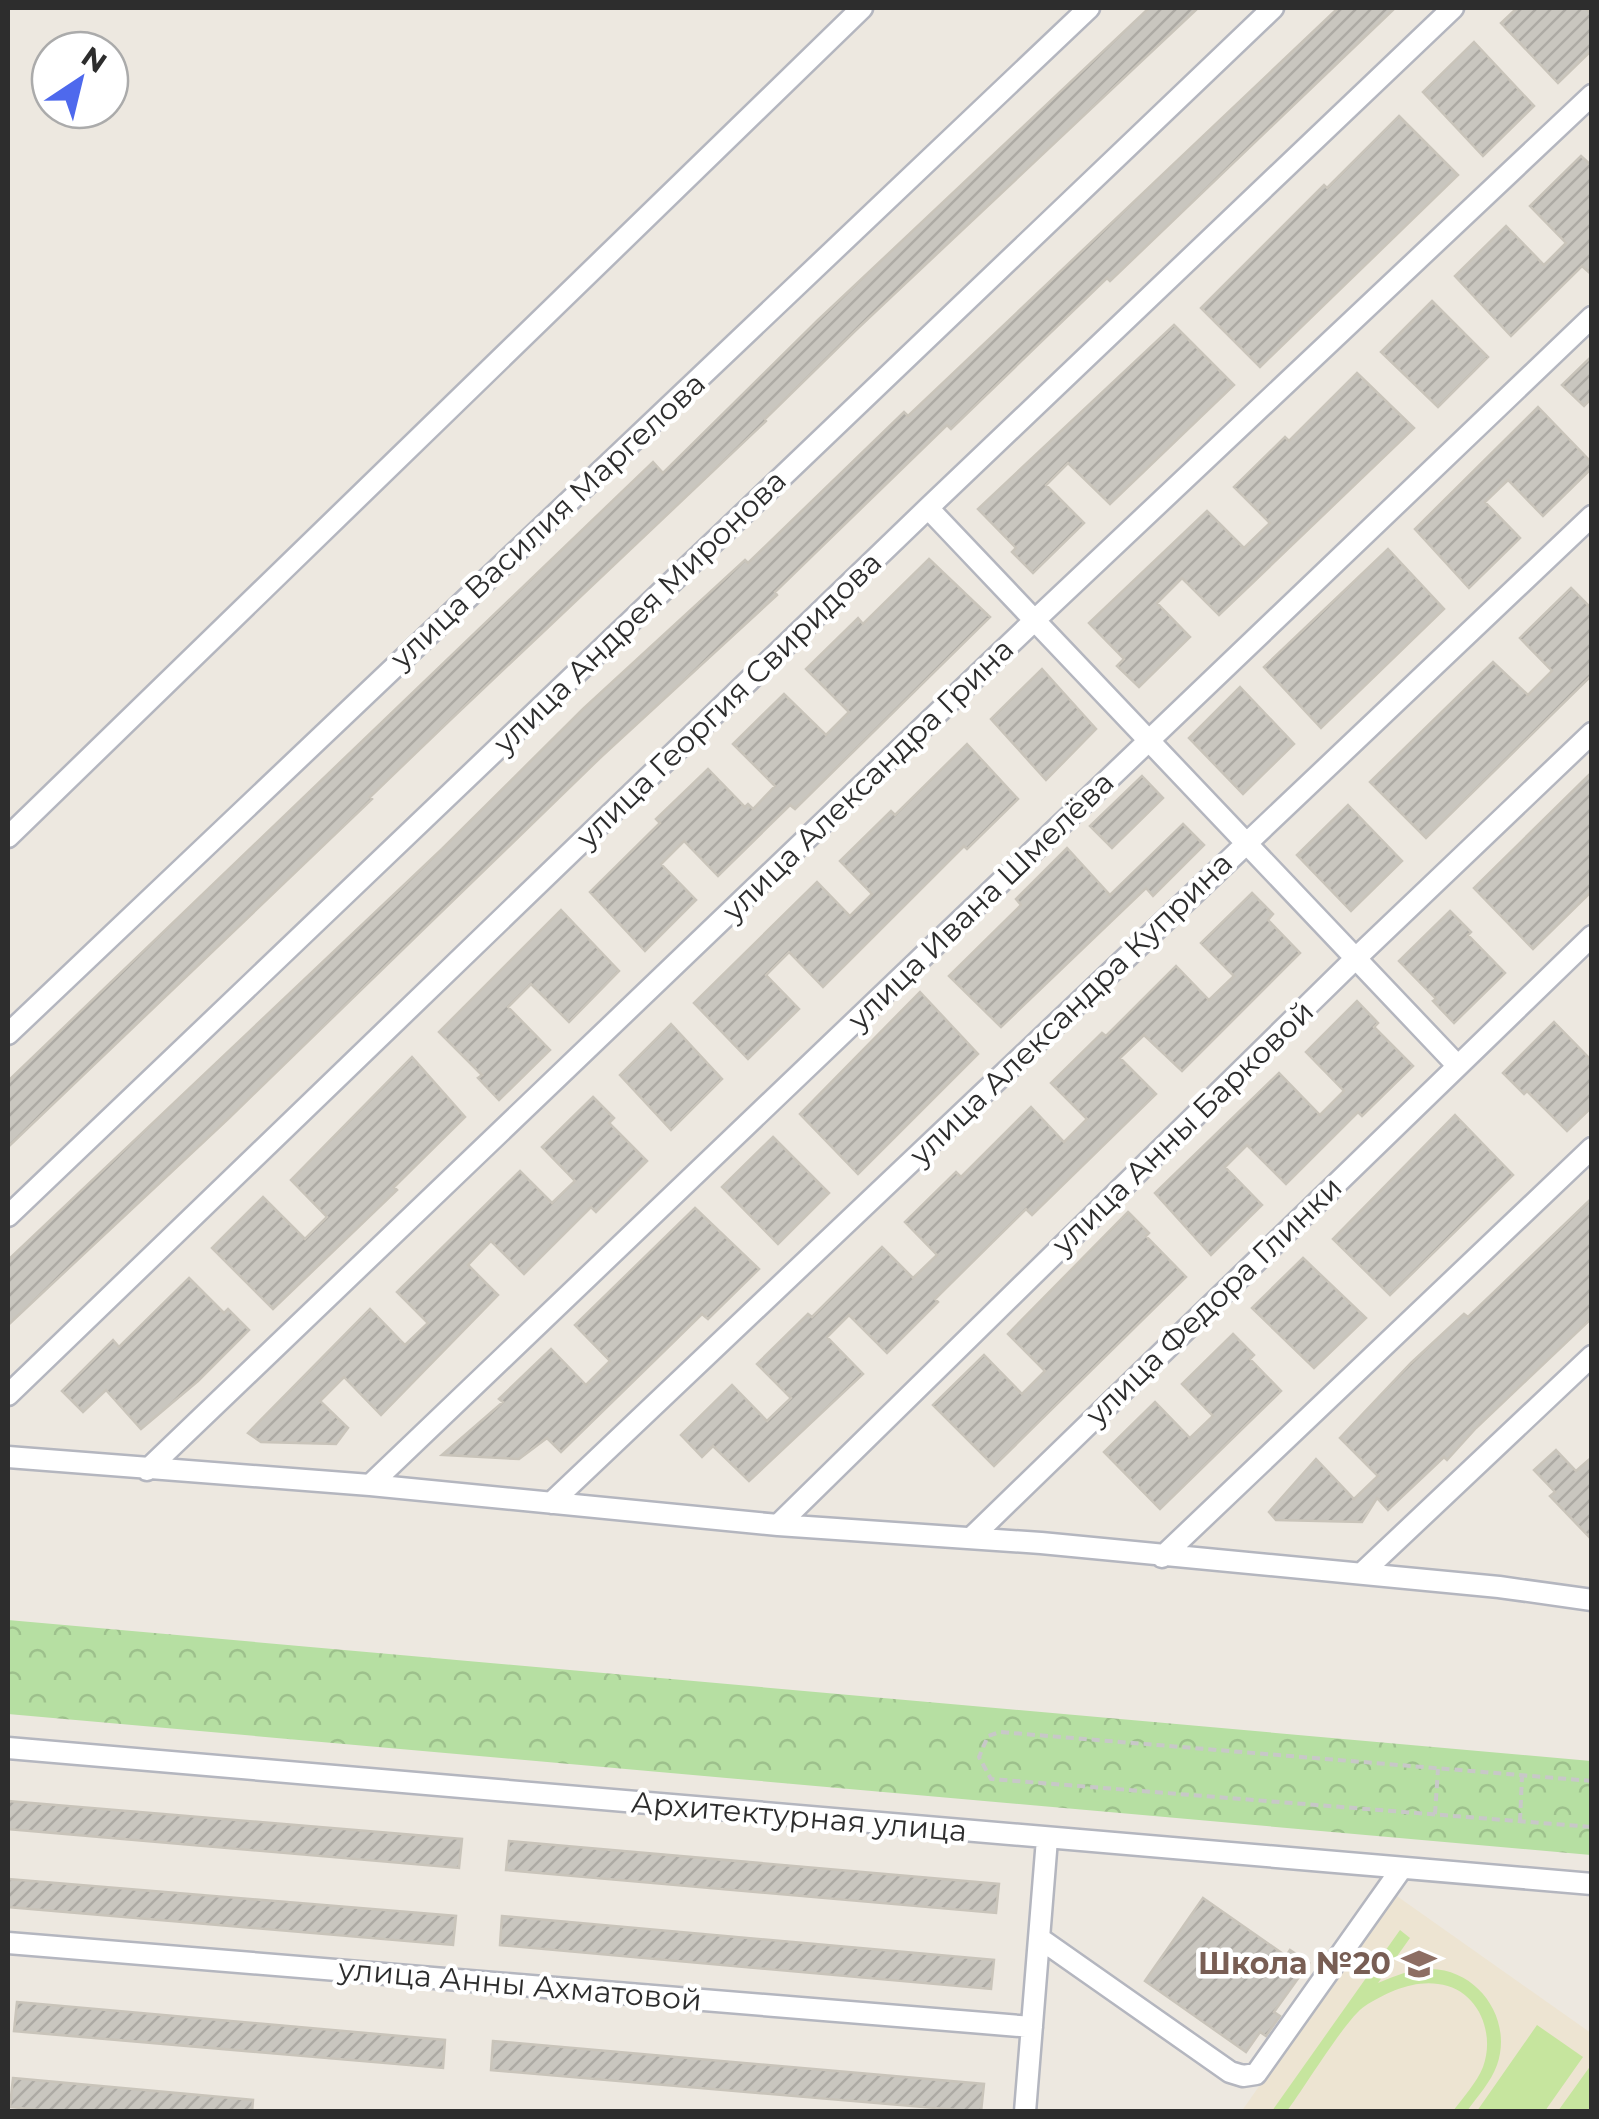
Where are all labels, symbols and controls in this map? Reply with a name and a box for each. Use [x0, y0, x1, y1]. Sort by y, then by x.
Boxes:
north arrow [30, 30, 130, 130]
text: N [75, 39, 113, 80]
street label: улица Василия Маргелова [382, 365, 713, 677]
street label: улица Андрея Миронова [485, 462, 794, 762]
street label: улица Георгия Свиридова [568, 544, 889, 856]
street label: улица Александра Грина [714, 631, 1021, 929]
street label: улица Ивана Шмелёва [839, 764, 1121, 1038]
street label: улица Александра Куприна [901, 844, 1240, 1174]
street label: улица Анны Барковой [1043, 993, 1321, 1263]
street label: улица Федора Глинки [1077, 1169, 1350, 1433]
street label: Архитектурная улица [630, 1783, 968, 1850]
place label: Школа №20 [1198, 1945, 1391, 1982]
school or university icon: Школа №20 [1400, 1945, 1438, 1983]
street label: улица Анны Ахматовой [336, 1950, 703, 2019]

